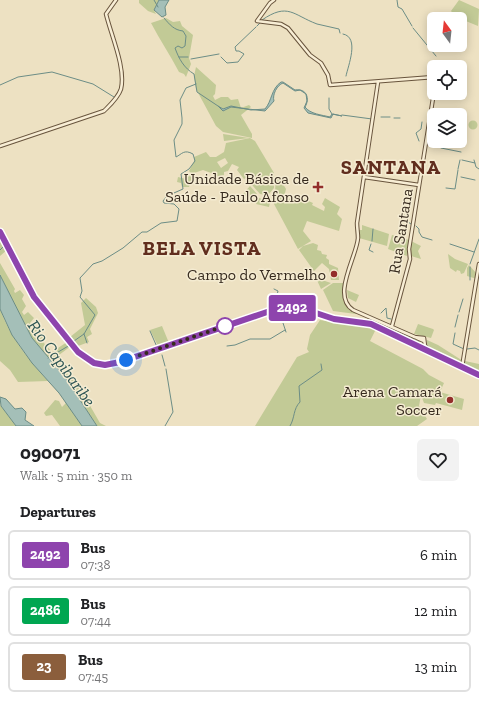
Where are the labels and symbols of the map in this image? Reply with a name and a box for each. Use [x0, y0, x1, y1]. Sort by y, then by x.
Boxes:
north arrow [427, 12, 467, 52]
district label: SANTANA [341, 155, 441, 179]
place label: Unidade Básica de Saúde - Paulo Afonso [165, 169, 309, 206]
marker: Unidade Básica de Saúde - Paulo Afonso [312, 181, 324, 193]
street label: Rua Santana [384, 187, 417, 275]
district label: BELA VISTA [142, 236, 262, 260]
place label: Campo do Vermelho [187, 265, 326, 284]
marker: Campo do Vermelho [329, 269, 339, 279]
line badge: 2492 [264, 295, 320, 321]
water label: Rio Capibaribe [24, 316, 100, 410]
unlabelled marker [216, 317, 234, 335]
your location [116, 350, 136, 370]
place label: Arena Camará Soccer [343, 382, 442, 419]
marker: Arena Camará Soccer [445, 395, 455, 405]

